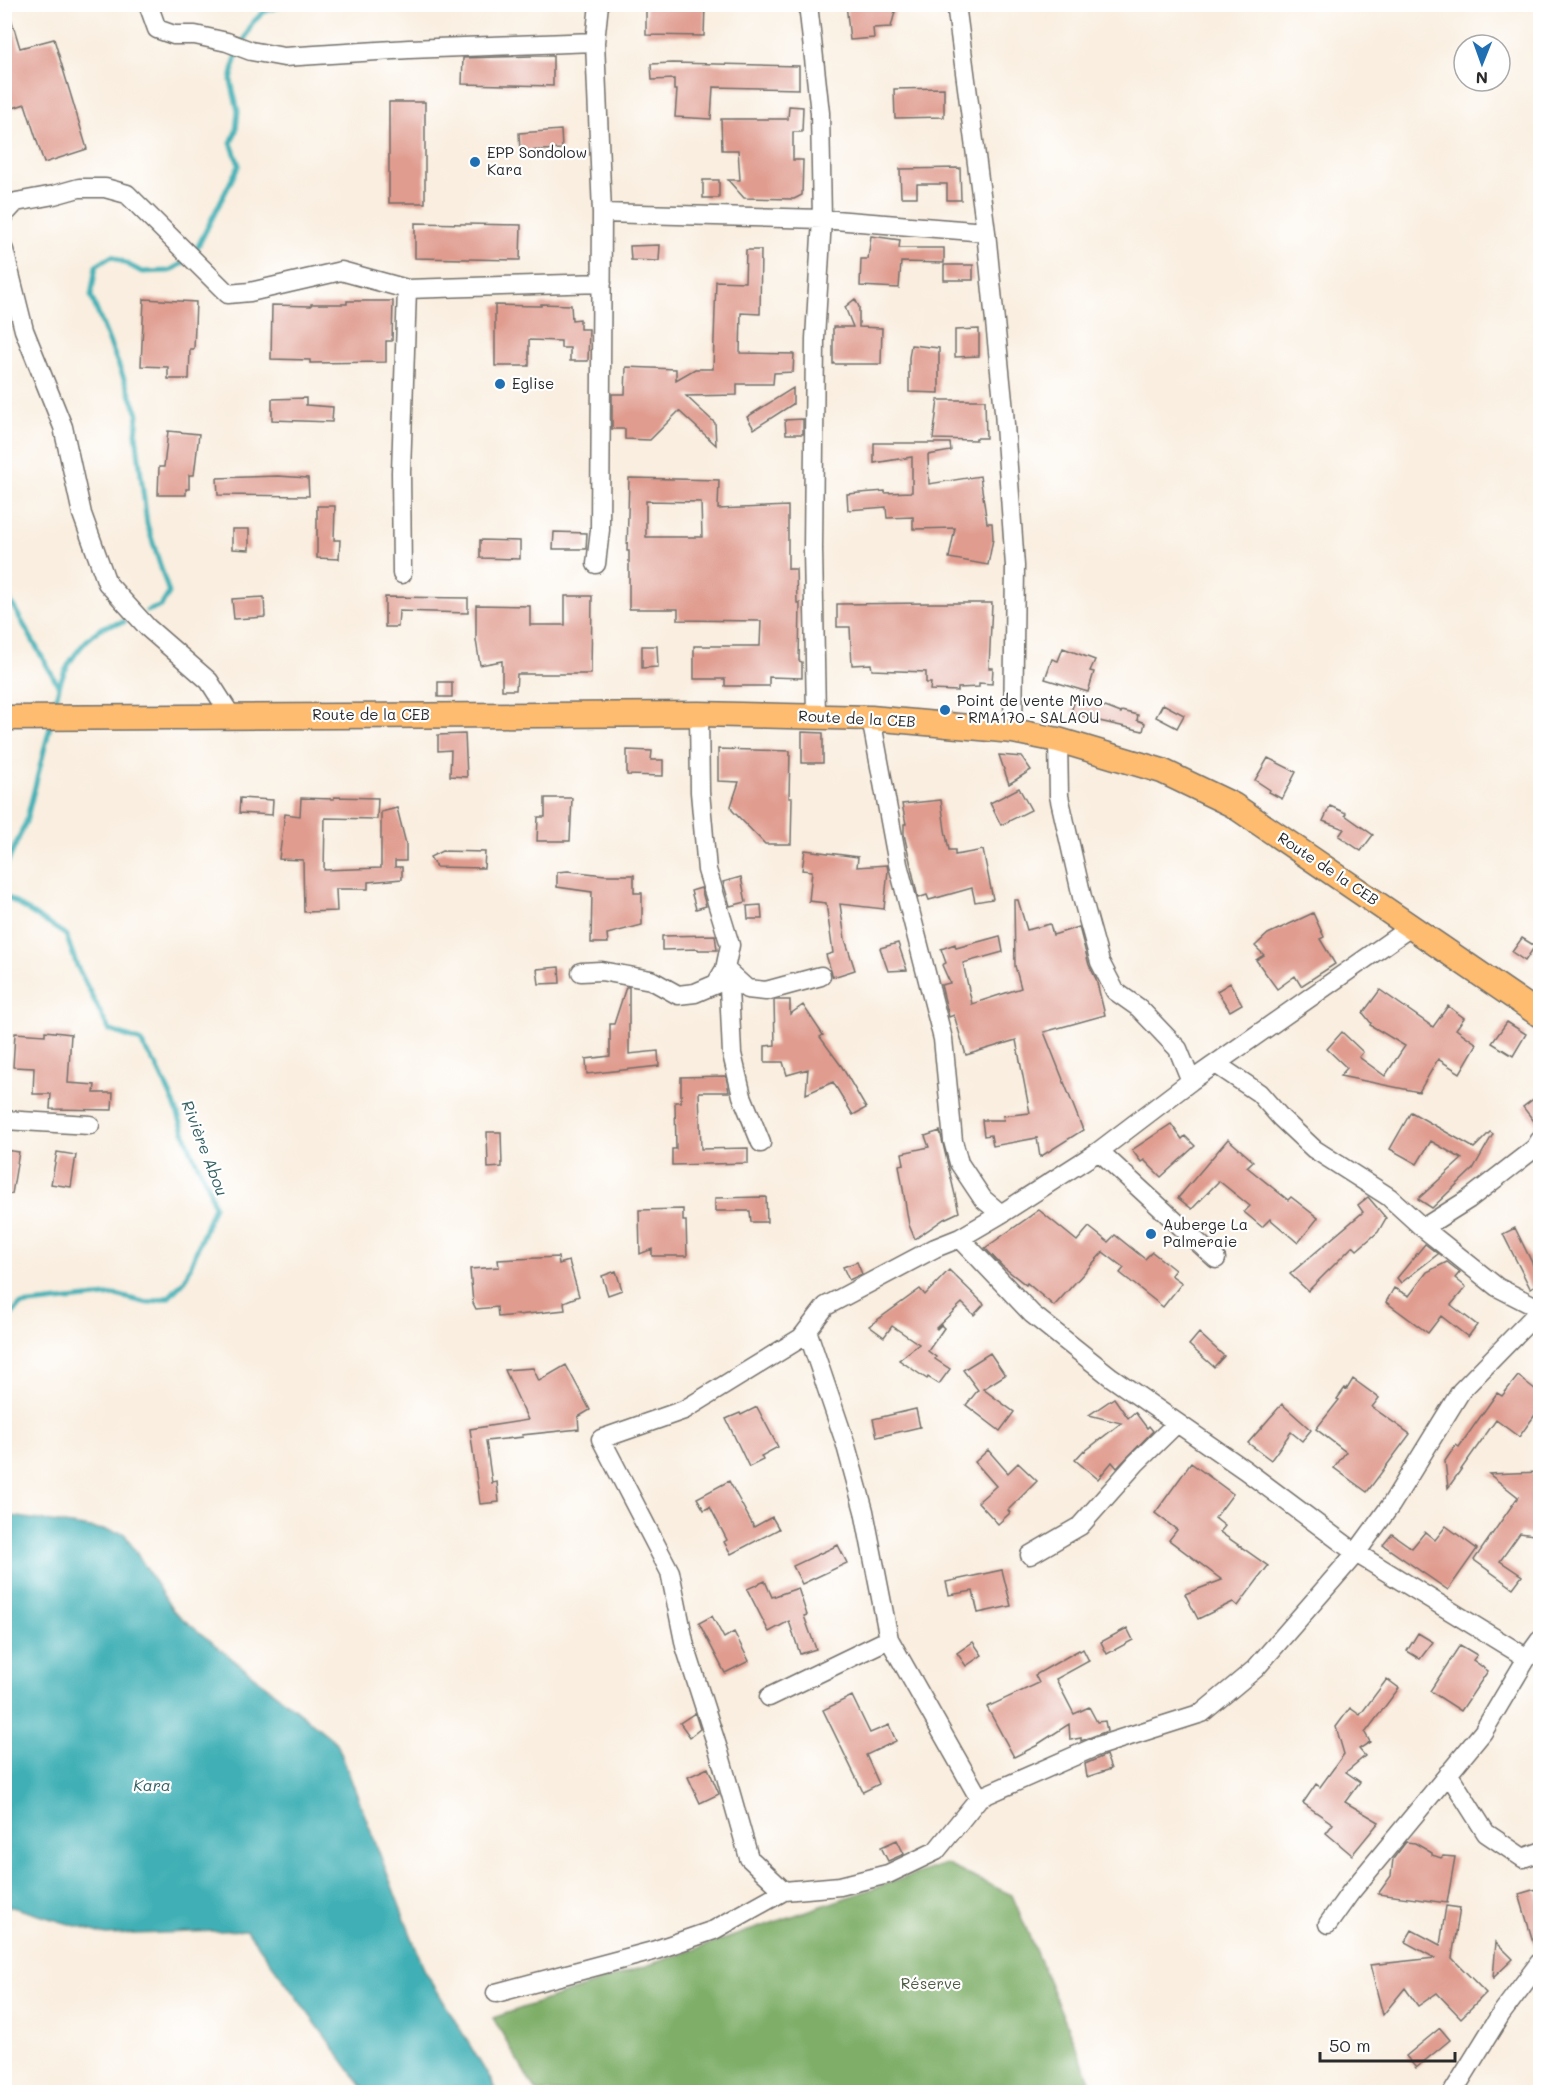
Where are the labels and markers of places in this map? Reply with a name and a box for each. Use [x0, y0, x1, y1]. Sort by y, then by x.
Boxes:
place label: EPP Sondolow Kara [487, 142, 587, 179]
marker: EPP Sondolow Kara [468, 155, 482, 169]
place label: Eglise [512, 373, 554, 393]
marker: Eglise [493, 377, 507, 391]
place label: Point de vente Mivo - RMA170 - SALAOU [957, 690, 1103, 727]
marker: Point de vente Mivo - RMA170 - SALAOU [938, 703, 952, 717]
place label: Auberge La Palmeraie [1163, 1214, 1248, 1251]
marker: Auberge La Palmeraie [1144, 1227, 1158, 1241]

